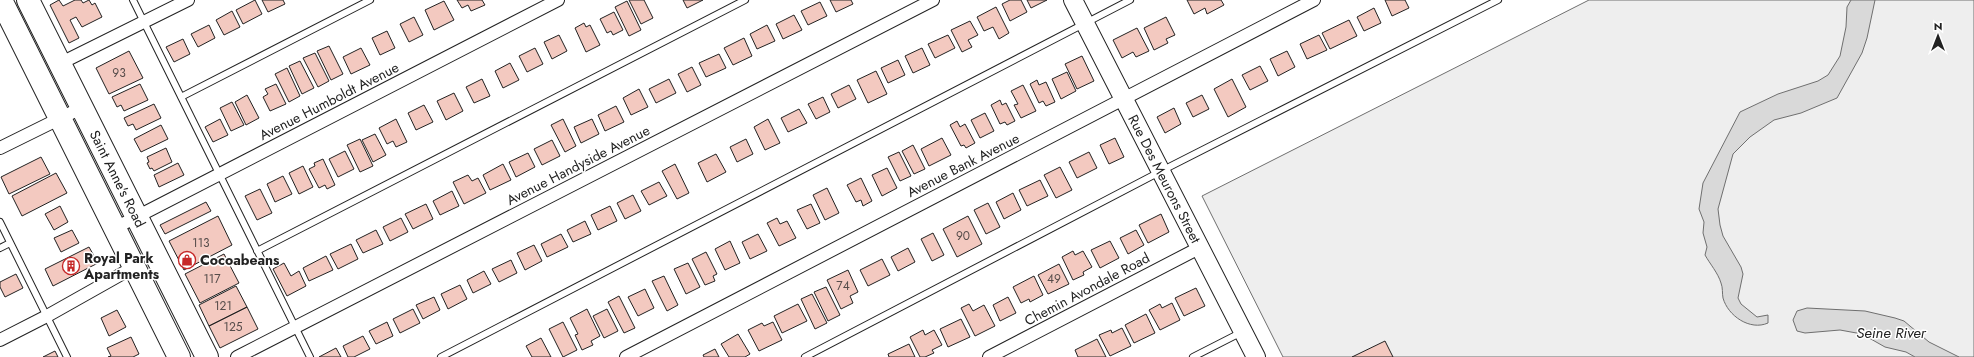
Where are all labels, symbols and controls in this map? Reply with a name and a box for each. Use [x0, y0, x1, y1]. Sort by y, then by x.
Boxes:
north arrow [1918, 16, 1958, 56]
text: N [1934, 18, 1942, 34]
street label: Avenue Humboldt Avenue [256, 57, 402, 145]
house number: 93 [112, 64, 126, 82]
street label: Rue Des Meurons Street [1123, 111, 1206, 247]
street label: Avenue Handyside Avenue [503, 120, 653, 210]
street label: Saint Anne's Road [85, 127, 150, 231]
street label: Avenue Bank Avenue [903, 128, 1023, 202]
house number: 90 [956, 227, 970, 245]
house number: 113 [192, 234, 210, 252]
street label: Chemin Avondale Road [1021, 247, 1153, 331]
place label: Royal Park Apartments [83, 248, 160, 284]
shop icon: Cocoabeans [177, 250, 197, 270]
place label: Cocoabeans [200, 250, 280, 270]
building icon: Royal Park Apartments [61, 256, 81, 276]
house number: 117 [203, 270, 221, 288]
house number: 49 [1047, 270, 1061, 288]
house number: 74 [836, 277, 850, 295]
house number: 121 [214, 297, 232, 315]
house number: 125 [224, 318, 243, 336]
water label: Seine River [1856, 322, 1927, 344]

